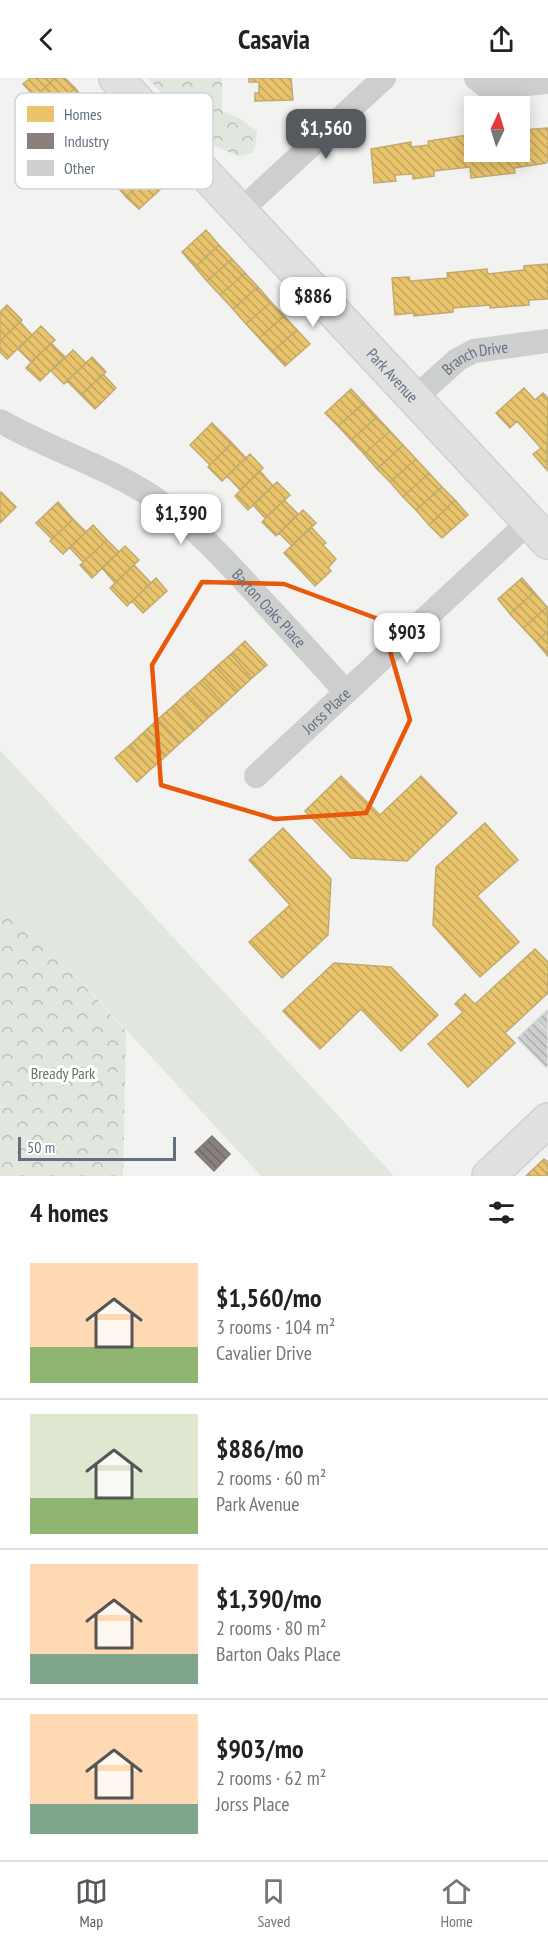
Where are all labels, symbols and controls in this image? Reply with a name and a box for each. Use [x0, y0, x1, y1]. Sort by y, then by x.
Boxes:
text: Casavia [238, 22, 310, 56]
icon: back [30, 23, 63, 56]
icon: share [485, 23, 518, 56]
legend [15, 93, 213, 189]
north arrow [464, 96, 530, 162]
map controls [464, 96, 530, 162]
text: Homes [64, 104, 102, 124]
pin: $1,560 [277, 109, 375, 160]
text: $1,560 [300, 115, 352, 141]
text: Industry [64, 131, 109, 151]
text: Other [64, 158, 96, 178]
pin: $886 [277, 277, 349, 328]
text: $886 [294, 283, 332, 309]
street label: Branch Drive [437, 337, 509, 379]
street label: Park Avenue [363, 344, 423, 406]
pin: $1,390 [132, 494, 230, 545]
text: $1,390 [155, 500, 207, 526]
street label: Barton Oaks Place [228, 564, 311, 651]
pin: $903 [371, 613, 443, 664]
text: $903 [388, 619, 426, 645]
street label: Jorss Place [297, 683, 355, 739]
park label: Bready Park [31, 1063, 96, 1083]
scale bar [18, 1134, 176, 1162]
text: 50 m [27, 1137, 55, 1157]
text: 4 homes [30, 1196, 108, 1229]
icon: filters [485, 1196, 518, 1229]
text: $1,560/mo [216, 1281, 322, 1314]
icon: home [78, 1287, 150, 1359]
text: 3 rooms · 104 m² [216, 1314, 335, 1340]
text: Cavalier Drive [216, 1340, 312, 1366]
text: $886/mo [216, 1432, 304, 1465]
icon: home [78, 1438, 150, 1510]
text: 2 rooms · 60 m² [216, 1465, 326, 1491]
text: Park Avenue [216, 1491, 300, 1517]
text: $1,390/mo [216, 1582, 322, 1615]
icon: home [78, 1588, 150, 1660]
text: 2 rooms · 80 m² [216, 1615, 326, 1641]
text: Barton Oaks Place [216, 1641, 341, 1667]
text: $903/mo [216, 1732, 304, 1765]
icon: home [78, 1738, 150, 1810]
text: 2 rooms · 62 m² [216, 1765, 326, 1791]
text: Jorss Place [216, 1791, 289, 1817]
tab: Map [75, 1875, 108, 1931]
tab: Saved [257, 1875, 290, 1931]
tab: Home [440, 1875, 473, 1931]

